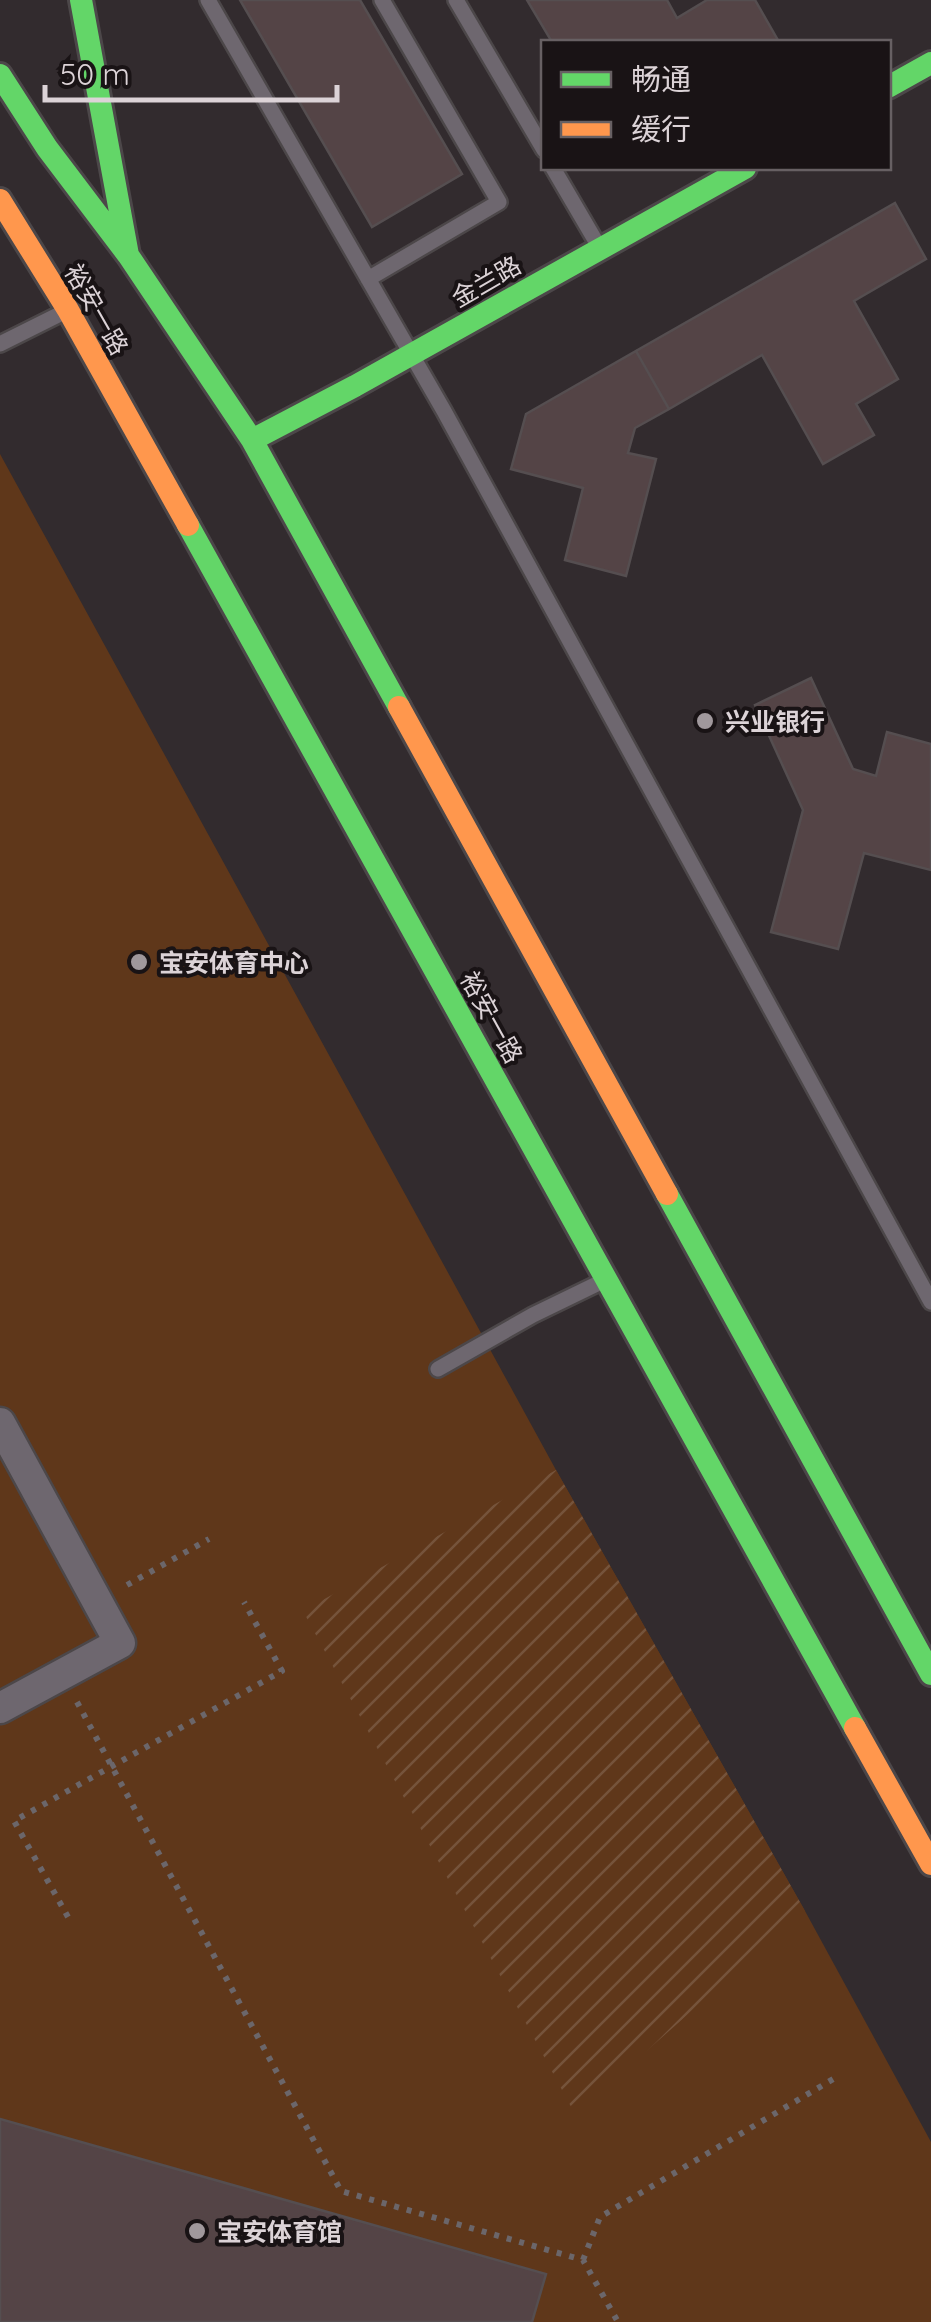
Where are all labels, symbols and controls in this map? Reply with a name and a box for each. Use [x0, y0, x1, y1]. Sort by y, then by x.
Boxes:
scale bar [45, 40, 338, 102]
legend [541, 40, 891, 170]
text: 50 m [60, 55, 130, 93]
text: 畅通 [631, 60, 691, 98]
text: 缓行 [631, 110, 691, 148]
street label: 金兰路 [446, 249, 526, 313]
street label: 裕安一路 [59, 258, 135, 360]
place label: 兴业银行 [725, 706, 825, 737]
marker: 兴业银行 [694, 710, 716, 732]
place label: 宝安体育中心 [159, 947, 309, 978]
marker: 宝安体育中心 [128, 951, 150, 973]
street label: 裕安一路 [454, 966, 530, 1068]
place label: 宝安体育馆 [217, 2216, 342, 2247]
marker: 宝安体育馆 [186, 2220, 208, 2242]

